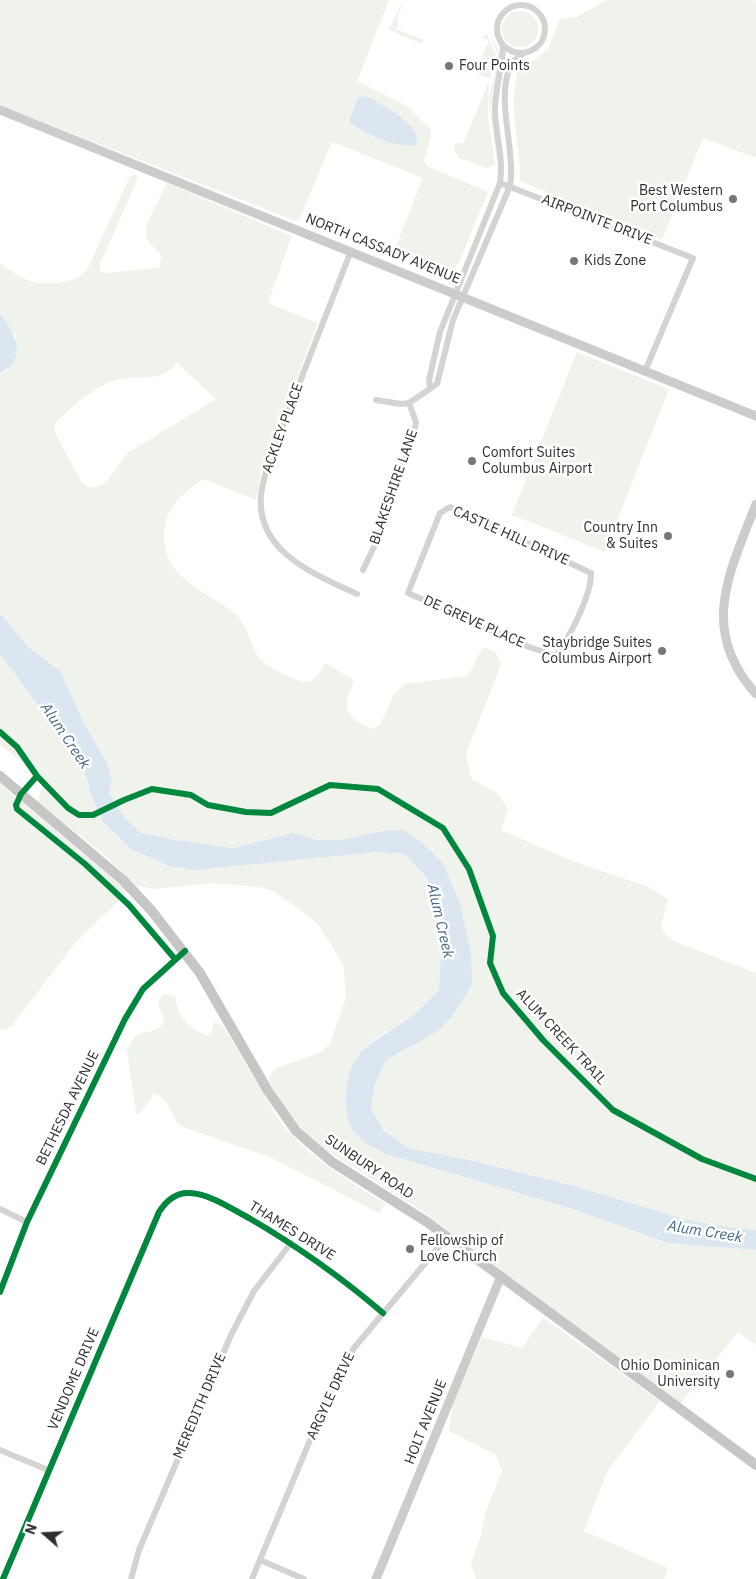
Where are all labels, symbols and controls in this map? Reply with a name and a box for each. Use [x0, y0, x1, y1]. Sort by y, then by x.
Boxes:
place label: Four Points [459, 58, 530, 74]
marker: Four Points [443, 60, 455, 72]
place label: Best Western Port Columbus [630, 183, 723, 216]
street label: AIRPOINTE DRIVE [539, 191, 655, 249]
marker: Best Western Port Columbus [727, 193, 739, 205]
street label: NORTH CASSADY AVENUE [303, 210, 463, 288]
place label: Kids Zone [584, 253, 646, 269]
marker: Kids Zone [568, 255, 580, 267]
street label: ACKLEY PLACE [259, 381, 307, 475]
street label: BLAKESHIRE LANE [366, 427, 422, 547]
place label: Comfort Suites Columbus Airport [482, 445, 592, 478]
marker: Comfort Suites Columbus Airport [466, 455, 478, 467]
street label: CASTLE HILL DRIVE [450, 503, 572, 569]
place label: Country Inn & Suites [584, 520, 658, 552]
marker: Country Inn & Suites [662, 530, 674, 542]
street label: DE GREVE PLACE [421, 592, 527, 652]
place label: Staybridge Suites Columbus Airport [542, 635, 652, 668]
marker: Staybridge Suites Columbus Airport [656, 645, 668, 657]
water label: Alum Creek [36, 700, 94, 772]
water label: Alum Creek [423, 882, 457, 960]
street label: ALUM CREEK TRAIL [512, 986, 610, 1088]
street label: BETHESDA AVENUE [33, 1048, 103, 1168]
street label: SUNBURY ROAD [322, 1131, 416, 1203]
street label: THAMES DRIVE [246, 1198, 338, 1264]
water label: Alum Creek [666, 1217, 744, 1247]
place label: Fellowship of Love Church [420, 1233, 503, 1266]
marker: Fellowship of Love Church [404, 1243, 416, 1255]
street label: VENDOME DRIVE [45, 1325, 103, 1433]
street label: ARGYLE DRIVE [303, 1350, 359, 1442]
street label: MEREDITH DRIVE [170, 1351, 230, 1461]
place label: Ohio Dominican University [621, 1358, 720, 1390]
marker: Ohio Dominican University [724, 1368, 736, 1380]
street label: HOLT AVENUE [401, 1377, 451, 1467]
north arrow [20, 1509, 70, 1559]
text: N [21, 1521, 41, 1537]

